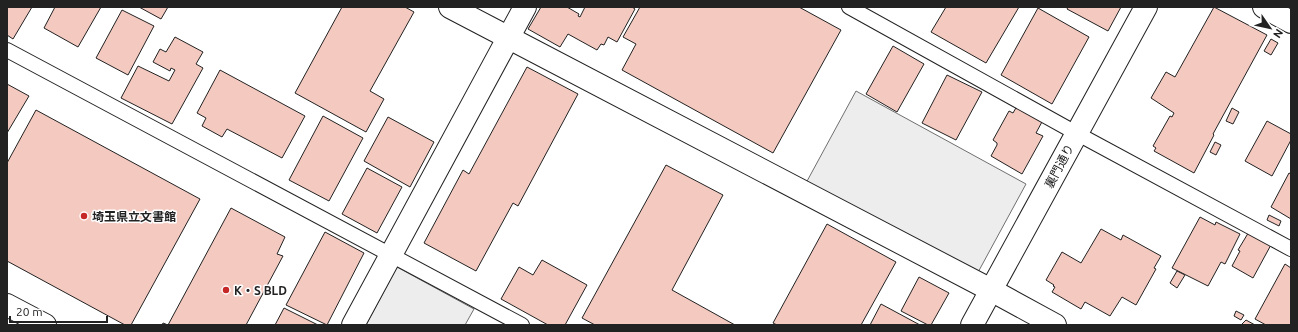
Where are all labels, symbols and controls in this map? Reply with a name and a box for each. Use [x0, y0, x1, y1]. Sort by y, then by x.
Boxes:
north arrow [1250, 8, 1290, 48]
text: N [1271, 27, 1286, 40]
street label: 裏門通り [1042, 142, 1076, 190]
place label: 埼玉県立文書館 [92, 210, 176, 223]
marker: 埼玉県立文書館 [79, 211, 89, 221]
place label: K・S BLD [234, 284, 287, 297]
marker: K・S BLD [221, 285, 231, 295]
scale bar [10, 298, 107, 324]
text: 20 m [16, 305, 43, 318]

